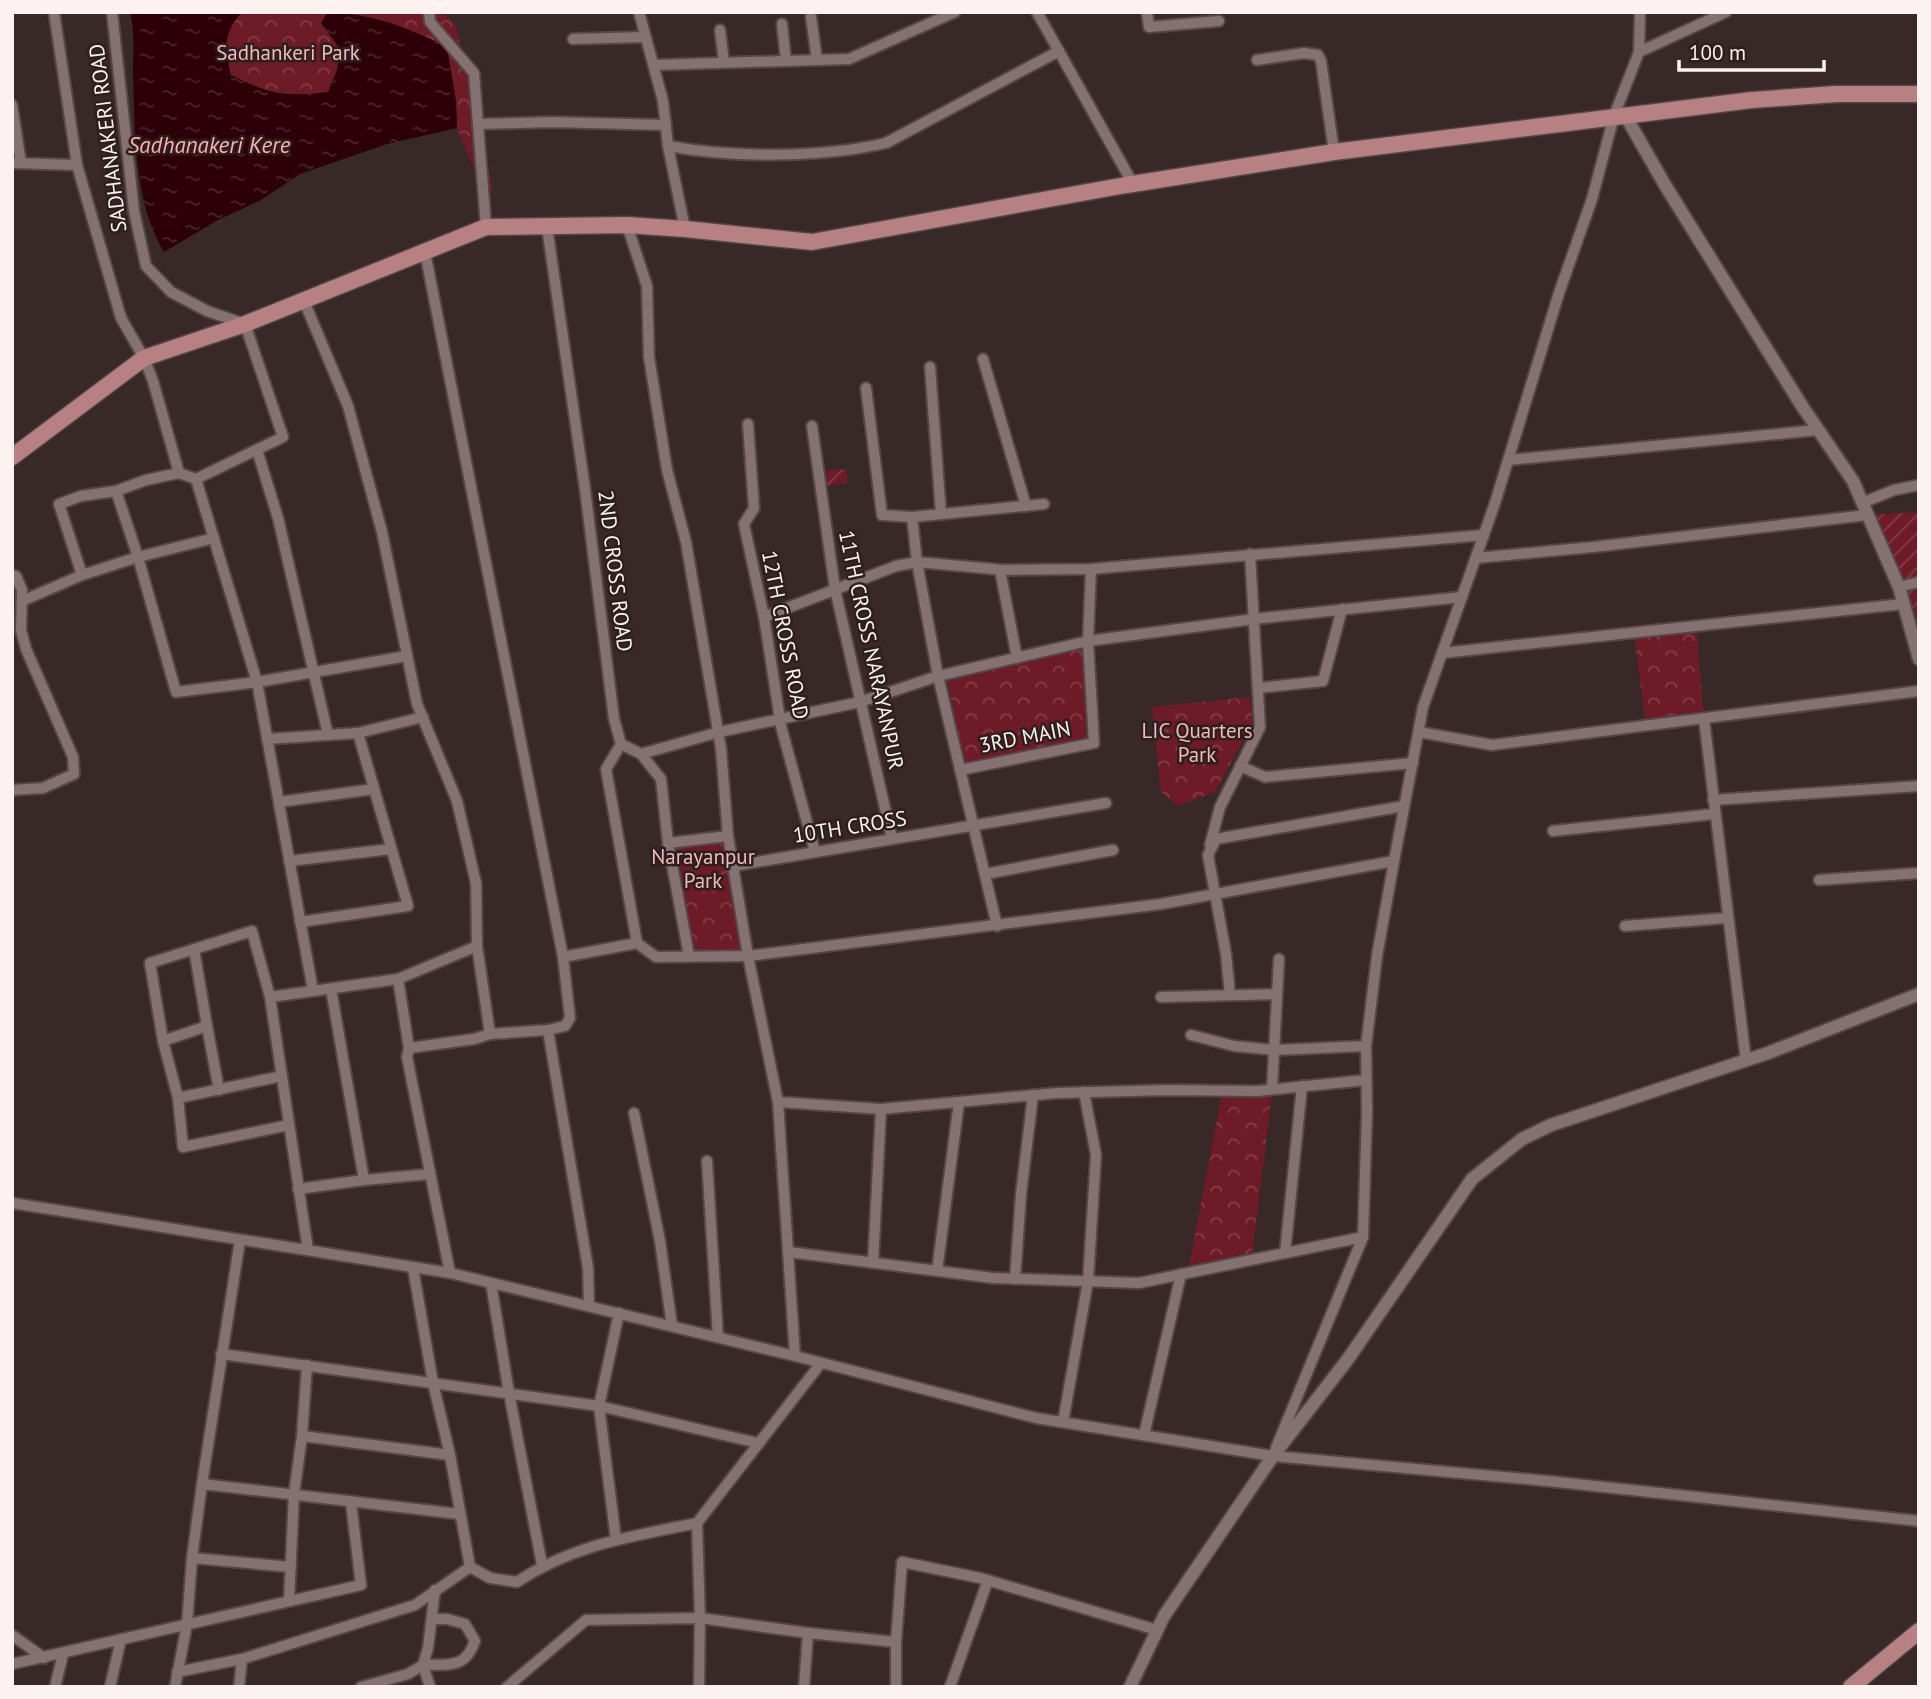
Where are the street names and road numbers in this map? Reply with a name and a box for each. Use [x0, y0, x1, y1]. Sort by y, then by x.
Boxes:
street label: SADHANAKERI ROAD [83, 42, 132, 234]
street label: 2ND CROSS ROAD [592, 489, 639, 653]
street label: 11TH CROSS NARAYANPUR [833, 528, 910, 772]
street label: 12TH CROSS ROAD [756, 548, 815, 722]
street label: 3RD MAIN [977, 714, 1073, 759]
street label: 10TH CROSS [791, 804, 909, 849]

